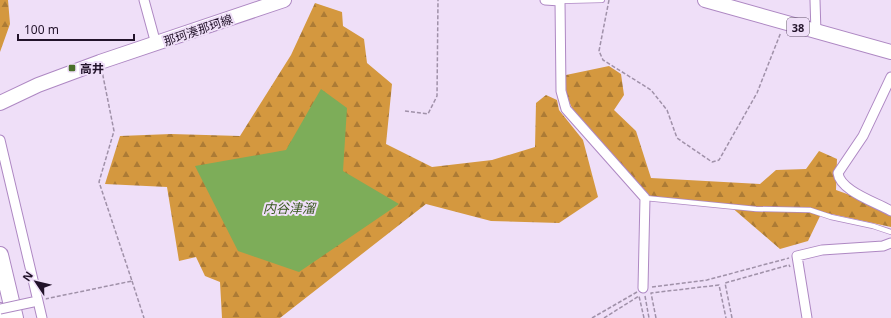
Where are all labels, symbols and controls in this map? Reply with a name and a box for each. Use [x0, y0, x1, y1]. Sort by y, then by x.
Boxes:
street label: 那珂湊那珂線 [161, 10, 235, 50]
scale bar [18, 16, 134, 42]
road number: 38 [787, 18, 809, 36]
text: 100 m [24, 21, 59, 38]
place label: 高井 [80, 60, 104, 77]
marker: 高井 [67, 63, 77, 73]
water label: 内谷津溜 [263, 199, 317, 217]
north arrow [16, 262, 56, 302]
text: N [19, 268, 36, 284]

